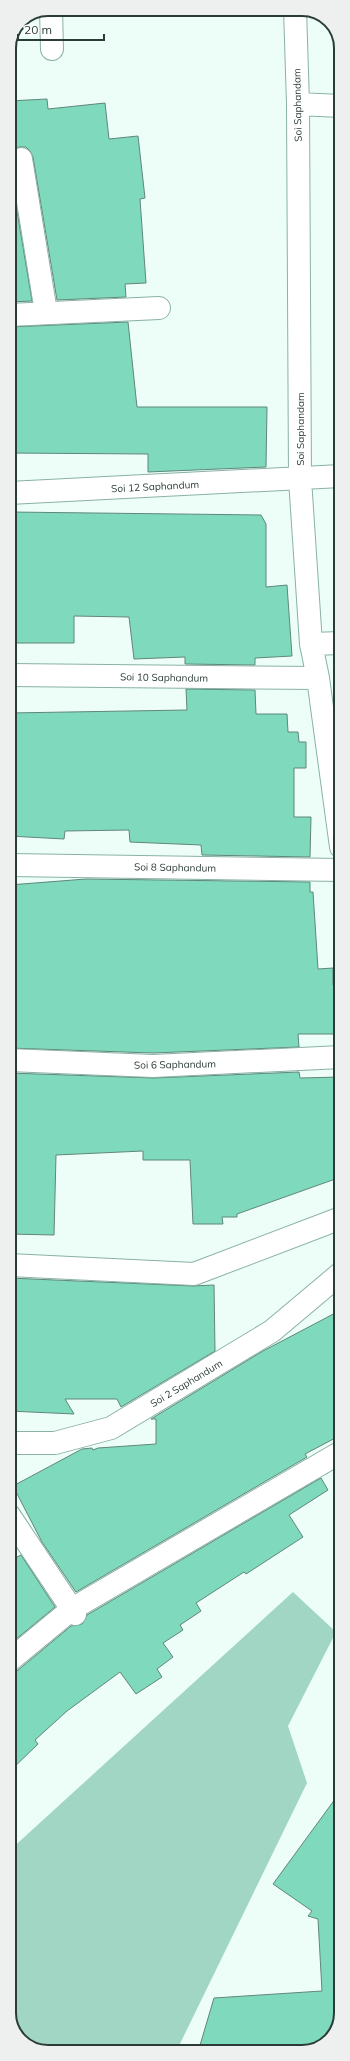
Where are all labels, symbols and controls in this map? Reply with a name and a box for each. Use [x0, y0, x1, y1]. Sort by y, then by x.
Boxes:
scale bar [18, 16, 104, 42]
text: 20 m [24, 22, 52, 37]
street label: Soi Saphandam [290, 68, 305, 142]
street label: Soi Saphandam [294, 392, 307, 466]
street label: Soi 12 Saphandum [111, 478, 200, 495]
street label: Soi 10 Saphandum [120, 670, 208, 685]
street label: Soi 8 Saphandum [134, 860, 216, 875]
street label: Soi 6 Saphandum [134, 1057, 216, 1072]
street label: Soi 2 Saphandum [148, 1357, 225, 1410]

